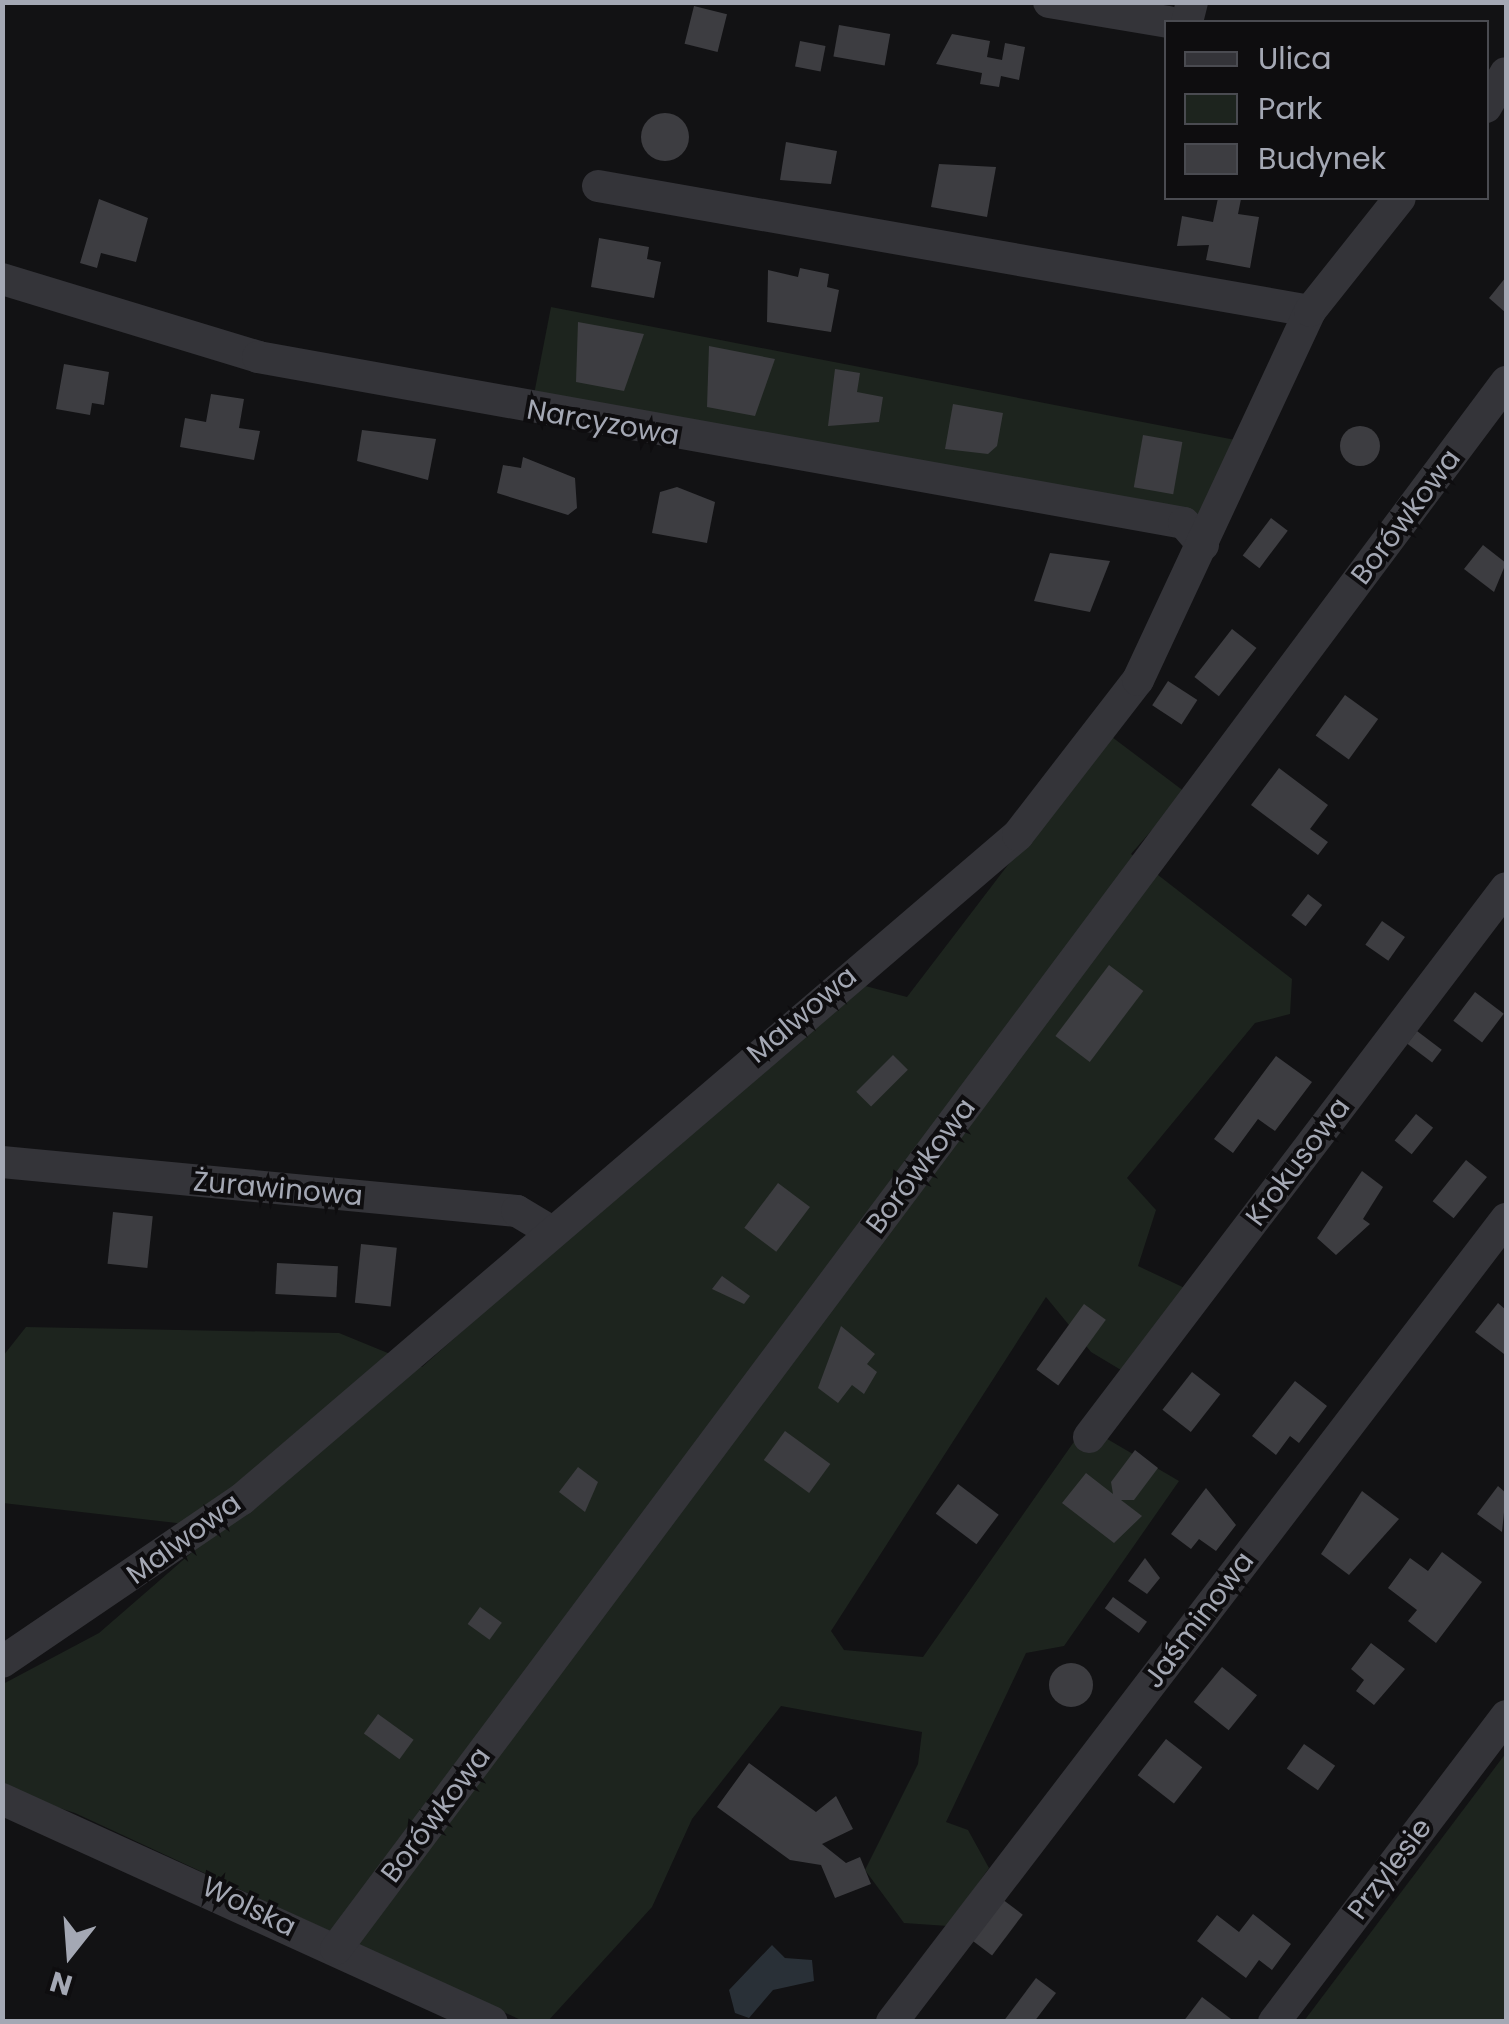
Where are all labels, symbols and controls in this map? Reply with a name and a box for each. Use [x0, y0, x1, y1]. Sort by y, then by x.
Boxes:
legend [1164, 20, 1489, 200]
text: Ulica [1258, 37, 1332, 80]
text: Park [1258, 87, 1322, 130]
text: Budynek [1258, 137, 1386, 180]
street label: Narcyzowa [524, 393, 682, 453]
street label: Borówkowa [1344, 443, 1468, 591]
street label: Malwowa [740, 959, 864, 1071]
street label: Krokusowa [1239, 1091, 1357, 1233]
street label: Borówkowa [859, 1092, 983, 1240]
street label: Żurawinowa [192, 1165, 364, 1213]
street label: Malwowa [120, 1486, 248, 1592]
street label: Jaśminowa [1137, 1545, 1261, 1695]
street label: Borówkowa [374, 1741, 498, 1889]
street label: Przylesie [1341, 1812, 1439, 1926]
street label: Wolska [197, 1870, 301, 1944]
north arrow [20, 1904, 120, 2004]
text: N [45, 1961, 77, 2005]

